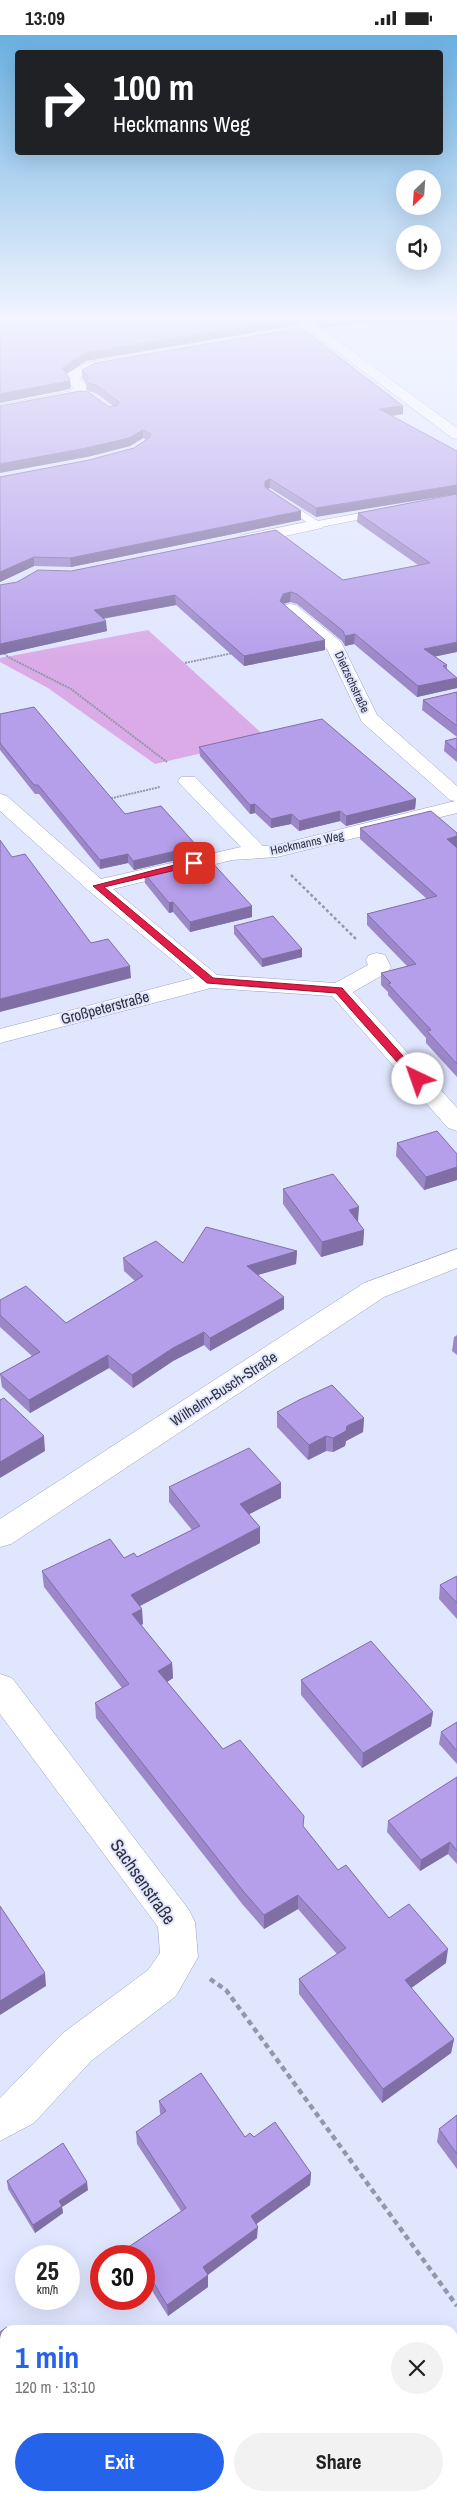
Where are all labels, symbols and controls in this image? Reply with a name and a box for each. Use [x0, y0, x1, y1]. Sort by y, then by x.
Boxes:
text: 13:09 [25, 5, 65, 31]
text: 100 m [113, 64, 194, 111]
icon: right [30, 70, 95, 135]
text: Heckmanns Weg [113, 109, 250, 139]
north arrow [396, 170, 441, 215]
map controls [396, 170, 441, 270]
button: sound [396, 225, 441, 270]
street label: Dietzschstraße [331, 649, 373, 715]
street label: Heckmanns Weg [269, 827, 346, 859]
pin [173, 842, 215, 884]
icon: arrive [180, 849, 208, 877]
street label: Großpeterstraße [58, 986, 152, 1029]
position arrow [391, 1052, 443, 1104]
street label: Wilhelm-Busch-Straße [166, 1346, 281, 1431]
street label: Sachsenstraße [105, 1834, 182, 1930]
speed limit sign: 30 [90, 2245, 155, 2310]
text: 25 [36, 2254, 59, 2288]
text: km/h [37, 2282, 58, 2298]
text: 1 min [15, 2337, 79, 2377]
button: close [391, 2342, 443, 2394]
text: 120 m · 13:10 [15, 2376, 95, 2398]
button: Exit [15, 2433, 224, 2491]
button: Share [234, 2433, 443, 2491]

